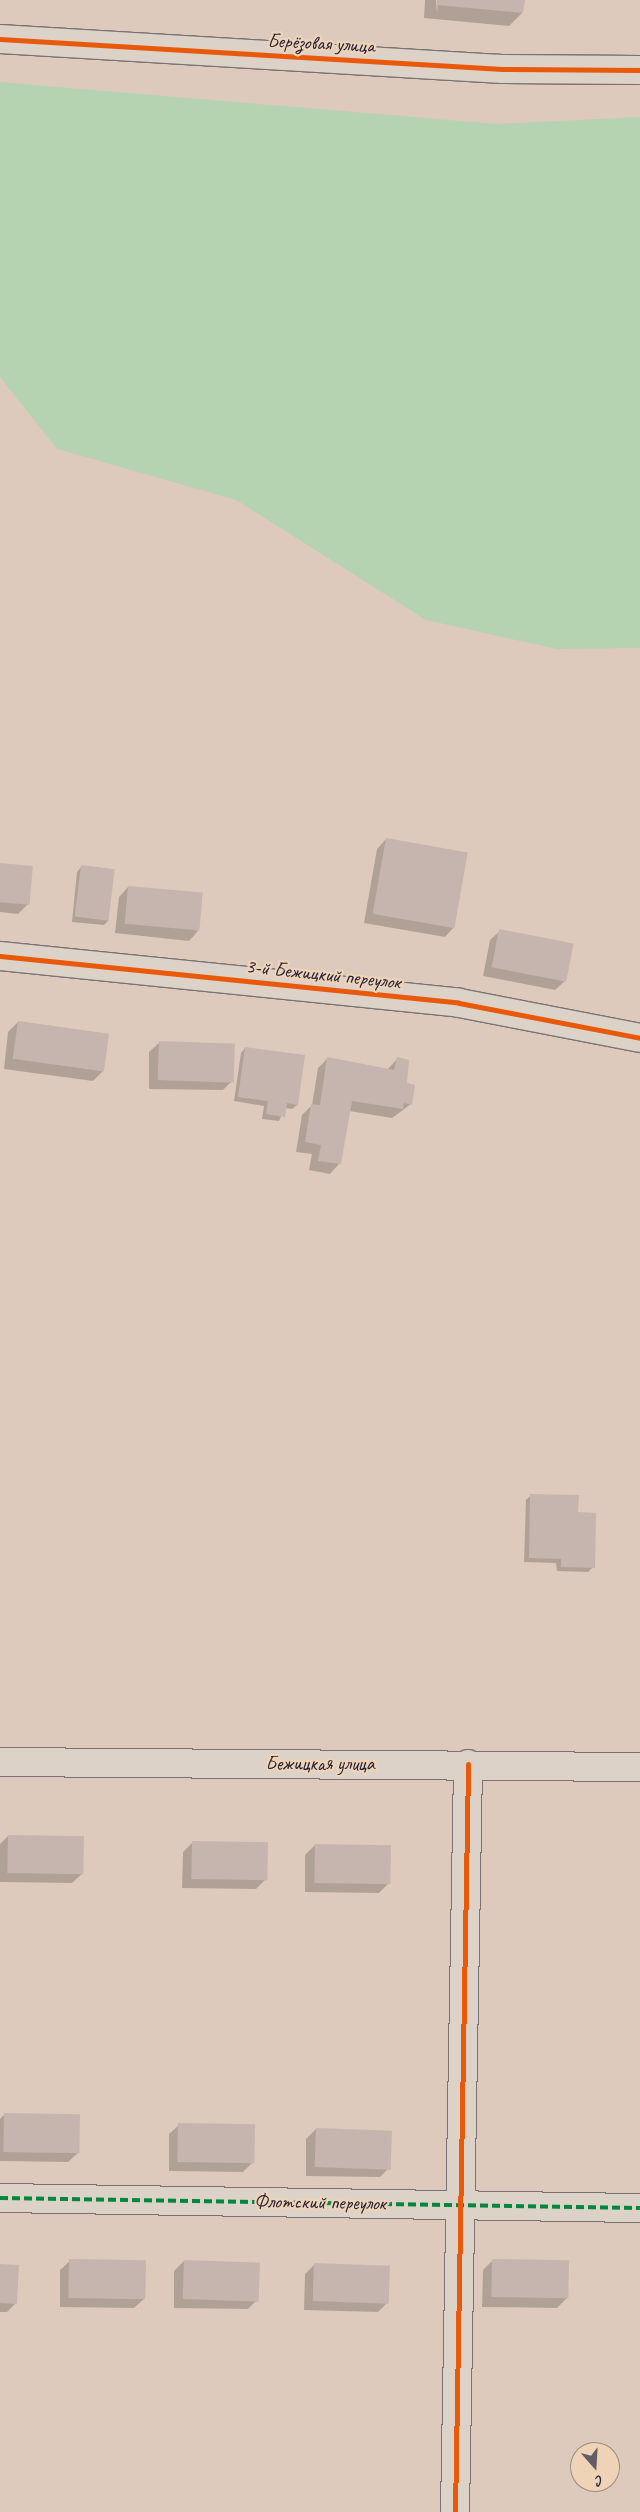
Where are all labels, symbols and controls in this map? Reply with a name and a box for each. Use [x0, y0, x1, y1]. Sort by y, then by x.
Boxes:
street label: Берёзовая улица [267, 28, 375, 58]
street label: 3-й Бежицкий переулок [244, 954, 402, 994]
street label: Бежицкая улица [265, 1751, 375, 1775]
street label: Флотский переулок [254, 2189, 386, 2215]
north arrow [570, 2442, 620, 2492]
text: С [594, 2472, 606, 2490]

